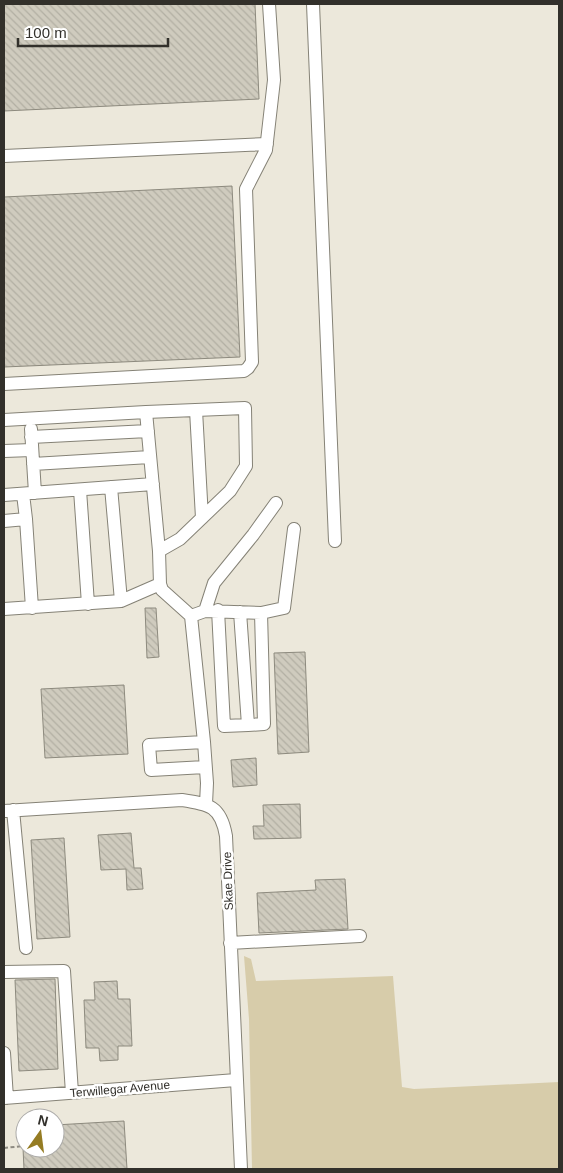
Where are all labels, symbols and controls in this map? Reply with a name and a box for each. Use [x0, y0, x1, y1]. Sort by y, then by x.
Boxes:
scale bar [18, 15, 168, 47]
text: 100 m [25, 24, 67, 41]
street label: Skae Drive [220, 851, 236, 911]
street label: Terwillegar Avenue [69, 1078, 171, 1100]
north arrow [15, 1108, 65, 1158]
text: N [36, 1111, 50, 1129]

